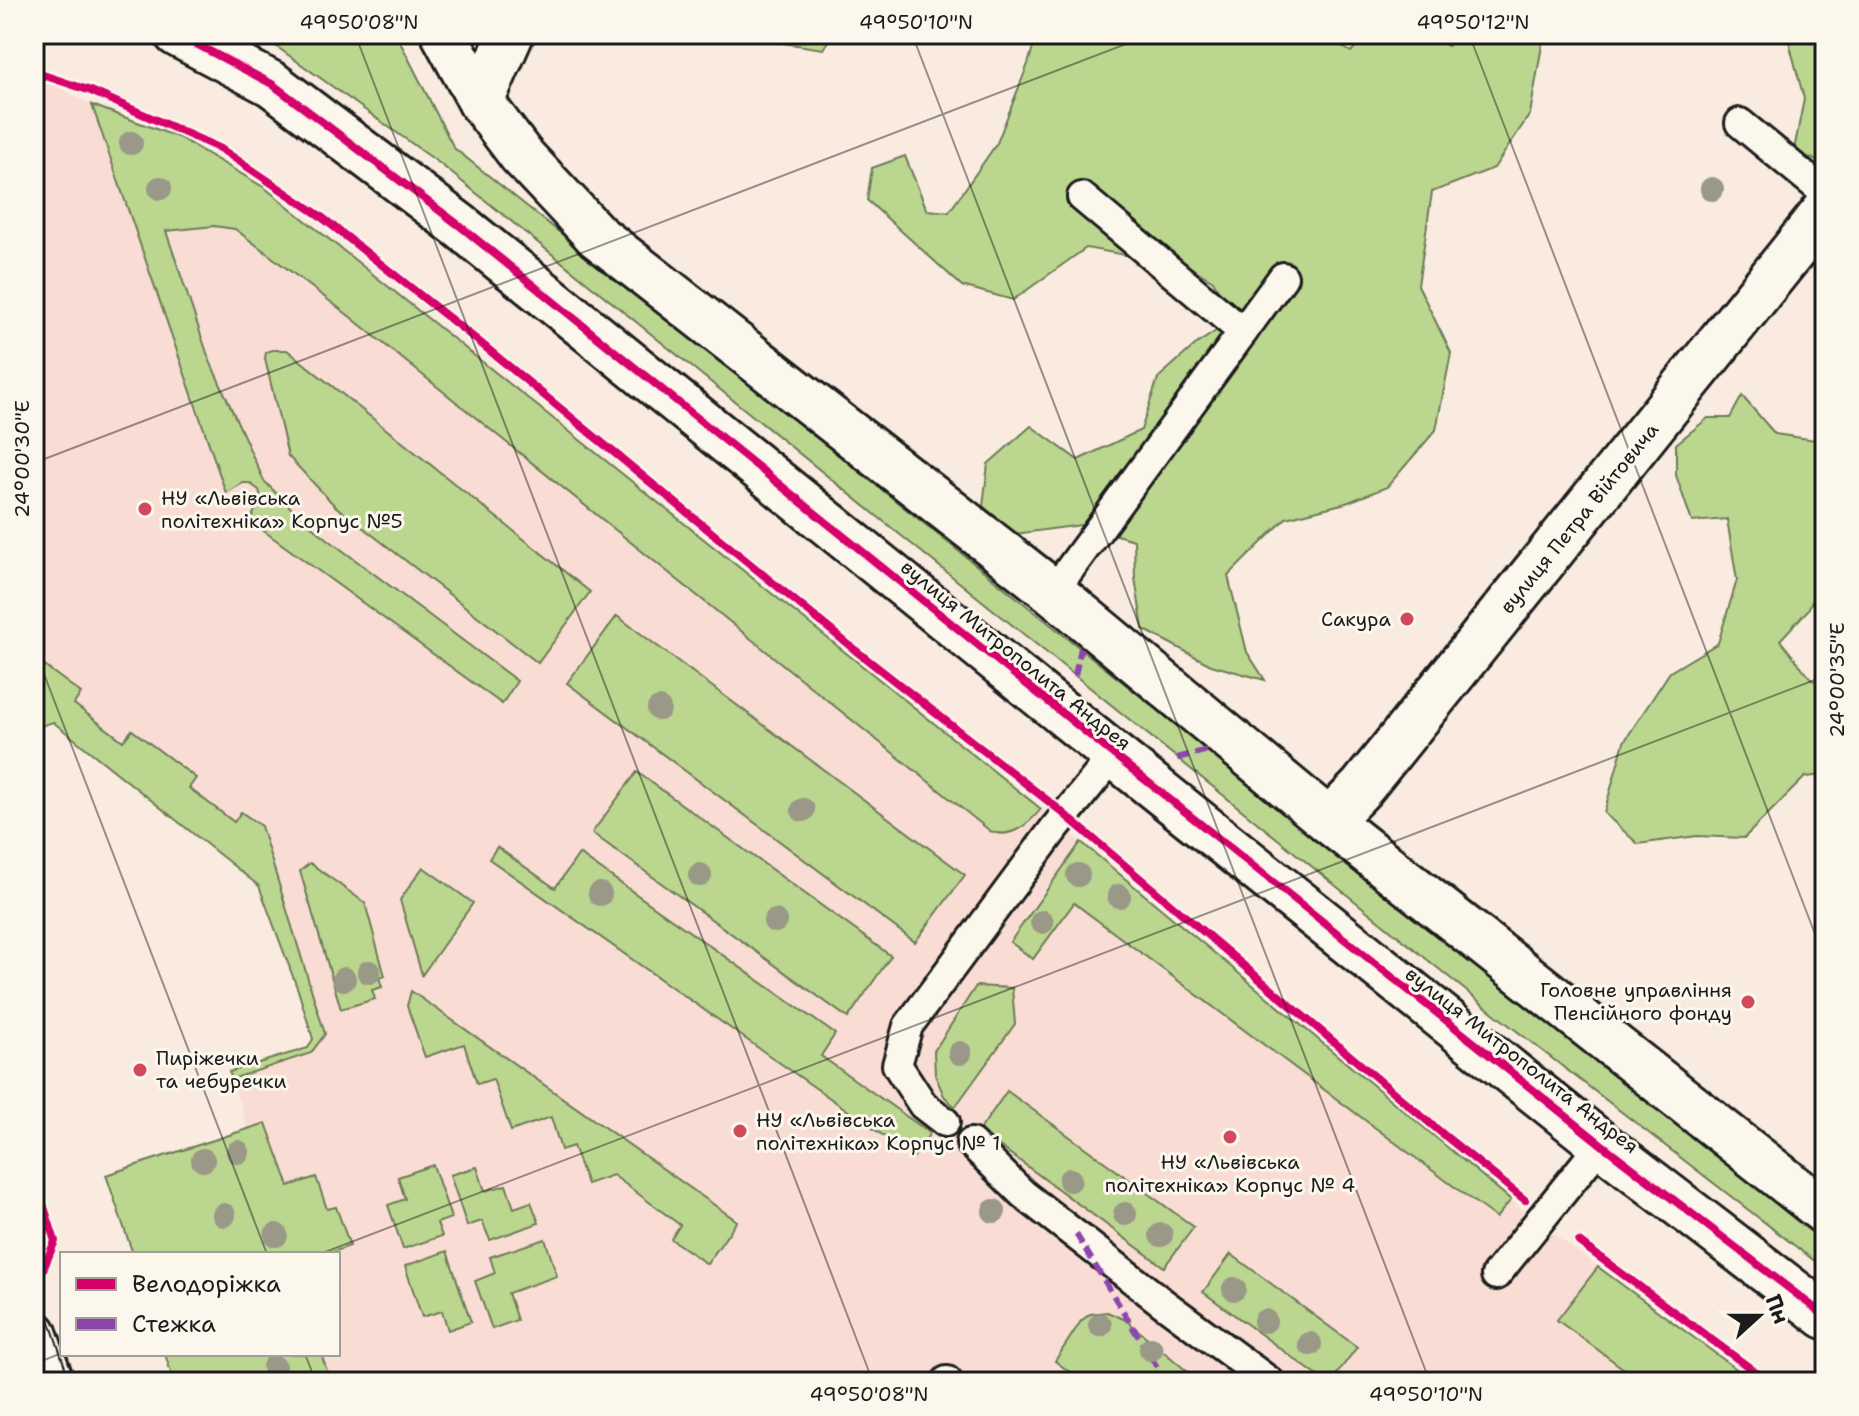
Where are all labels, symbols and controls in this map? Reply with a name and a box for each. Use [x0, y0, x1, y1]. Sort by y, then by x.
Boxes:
text: 49°50'08"N [300, 9, 418, 35]
text: 49°50'10"N [859, 9, 973, 35]
text: 49°50'12"N [1416, 9, 1530, 35]
text: 24°00'30"E [9, 400, 35, 518]
street label: вулиця Петра Війтовича [1494, 417, 1664, 619]
place label: НУ «Львівська політехніка» Корпус №5 [161, 485, 403, 534]
marker: НУ «Львівська політехніка» Корпус №5 [136, 500, 154, 518]
street label: вулиця Митрополита Андрея [896, 554, 1136, 756]
place label: Сакура [1321, 606, 1392, 632]
marker: Сакура [1398, 610, 1416, 628]
text: 24°00'35"E [1824, 622, 1850, 738]
street label: вулиця Митрополита Андрея [1400, 961, 1644, 1159]
place label: Головне управління Пенсійного фонду [1540, 977, 1732, 1026]
marker: Головне управління Пенсійного фонду [1739, 993, 1757, 1011]
place label: Пиріжечки та чебуречки [156, 1045, 287, 1094]
marker: Пиріжечки та чебуречки [131, 1061, 149, 1079]
place label: НУ «Львівська політехніка» Корпус № 1 [756, 1107, 1001, 1156]
marker: НУ «Львівська політехніка» Корпус № 1 [731, 1122, 749, 1140]
marker: НУ «Львівська політехніка» Корпус № 4 [1221, 1128, 1239, 1146]
place label: НУ «Львівська політехніка» Корпус № 4 [1105, 1149, 1355, 1198]
legend [60, 1252, 340, 1356]
text: Велодоріжка [132, 1268, 281, 1300]
north arrow [1719, 1276, 1799, 1356]
text: Пн [1758, 1290, 1796, 1328]
text: Стежка [132, 1308, 216, 1340]
text: 49°50'08"N [810, 1381, 928, 1407]
text: 49°50'10"N [1369, 1381, 1483, 1407]

